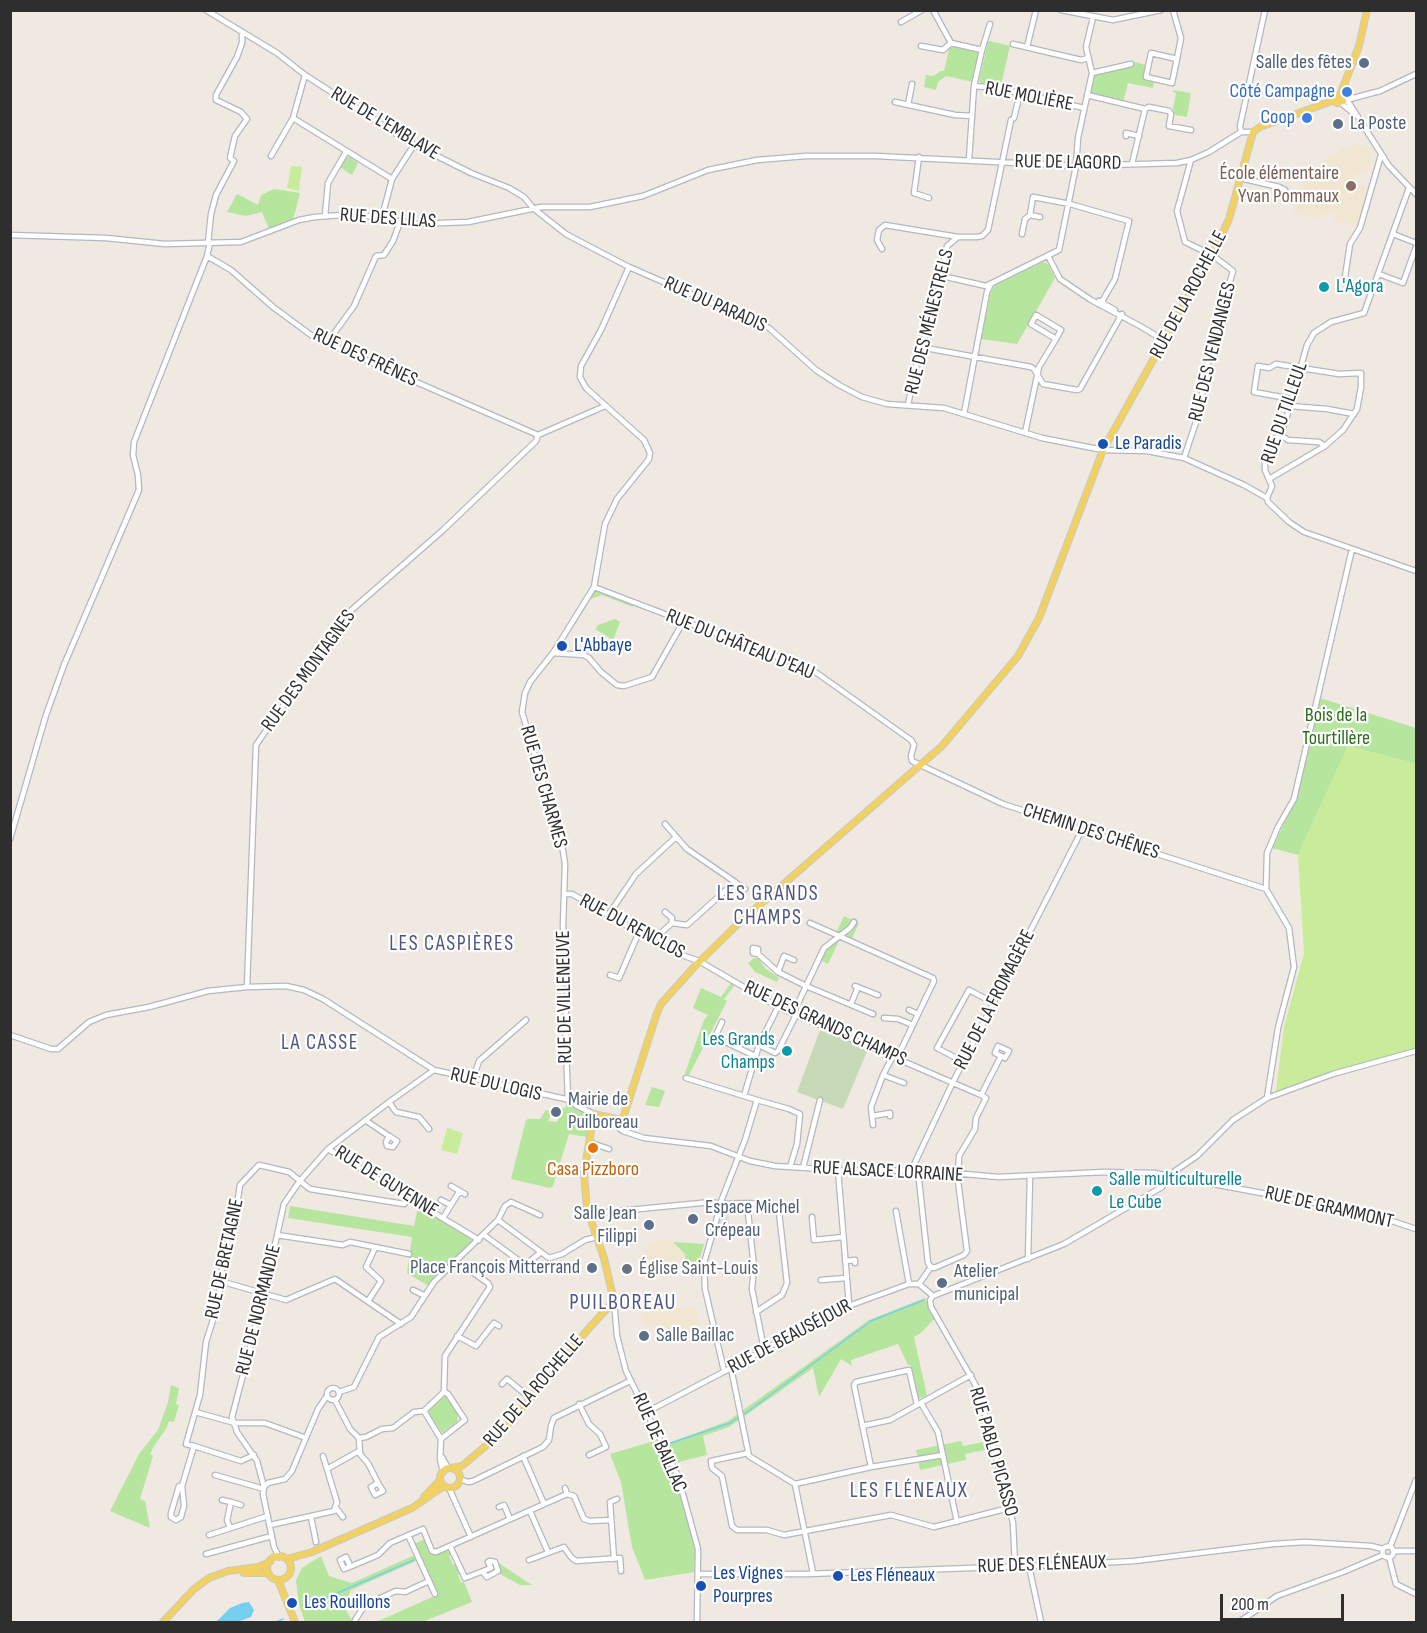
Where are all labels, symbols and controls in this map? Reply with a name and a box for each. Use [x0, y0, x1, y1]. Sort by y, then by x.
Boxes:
place label: Salle des fêtes [1256, 51, 1352, 75]
marker: Salle des fêtes [1357, 56, 1371, 70]
street label: RUE MOLIÈRE [983, 77, 1075, 117]
place label: Côté Campagne [1230, 80, 1335, 104]
street label: RUE DE L'EMBLAVE [326, 82, 444, 166]
marker: Côté Campagne [1340, 85, 1354, 99]
place label: Coop [1261, 106, 1295, 130]
marker: Coop [1300, 111, 1314, 125]
place label: La Poste [1350, 112, 1406, 136]
marker: La Poste [1331, 117, 1345, 131]
street label: RUE DE LAGORD [1014, 150, 1122, 176]
place label: École élémentaire Yvan Pommaux [1219, 162, 1339, 209]
marker: École élémentaire Yvan Pommaux [1344, 179, 1358, 193]
street label: RUE DES LILAS [339, 204, 437, 234]
street label: RUE DE LA ROCHELLE [1145, 227, 1233, 363]
street label: RUE DES MÉNESTRELS [900, 247, 960, 397]
street label: RUE DU PARADIS [660, 272, 770, 338]
place label: L'Agora [1336, 275, 1384, 299]
street label: RUE DES VENDANGES [1184, 280, 1242, 424]
marker: L'Agora [1317, 280, 1331, 294]
street label: RUE DES FRÊNES [309, 323, 421, 393]
street label: RUE DU TILLEUL [1256, 359, 1314, 467]
place label: Le Paradis [1115, 432, 1182, 456]
marker: Le Paradis [1096, 437, 1110, 451]
street label: RUE DU CHÂTEAU D'EAU [662, 604, 818, 686]
street label: RUE DES MONTAGNES [257, 605, 361, 737]
place label: L'Abbaye [574, 634, 632, 658]
marker: L'Abbaye [555, 639, 569, 653]
park label: Bois de la Tourtillère [1302, 704, 1370, 751]
street label: RUE DES CHARMES [514, 723, 572, 851]
street label: CHEMIN DES CHÊNES [1020, 799, 1162, 865]
district label: LES GRANDS CHAMPS [717, 882, 819, 932]
street label: RUE DU RENCLOS [575, 889, 689, 965]
street label: RUE DE LA FROMAGÈRE [949, 926, 1041, 1074]
street label: RUE DE VILLENEUVE [552, 930, 578, 1064]
district label: LES CASPIÈRES [389, 932, 515, 958]
street label: RUE DES GRANDS CHAMPS [740, 976, 910, 1072]
place label: Les Grands Champs [702, 1028, 775, 1075]
district label: LA CASSE [281, 1031, 359, 1057]
marker: Les Grands Champs [780, 1044, 794, 1058]
street label: RUE DU LOGIS [448, 1063, 544, 1107]
place label: Mairie de Puilboreau [568, 1088, 638, 1135]
marker: Mairie de Puilboreau [549, 1105, 563, 1119]
street label: RUE DE GUYENNE [330, 1141, 442, 1223]
marker: Casa Pizzboro [586, 1141, 600, 1155]
street label: RUE ALSACE LORRAINE [812, 1156, 964, 1188]
place label: Casa Pizzboro [547, 1158, 639, 1182]
place label: Salle multiculturelle Le Cube [1109, 1168, 1242, 1215]
street label: RUE DE GRAMMONT [1262, 1182, 1396, 1234]
marker: Salle multiculturelle Le Cube [1090, 1184, 1104, 1198]
place label: Espace Michel Crépeau [705, 1196, 799, 1243]
street label: RUE DE BRETAGNE [201, 1197, 249, 1321]
place label: Salle Jean Filippi [574, 1202, 637, 1249]
marker: Espace Michel Crépeau [686, 1212, 700, 1226]
marker: Salle Jean Filippi [642, 1218, 656, 1232]
street label: RUE DE NORMANDIE [231, 1242, 287, 1378]
place label: Place François Mitterrand [410, 1256, 580, 1280]
place label: Église Saint-Louis [639, 1257, 758, 1281]
place label: Atelier municipal [954, 1260, 1019, 1307]
marker: Place François Mitterrand [585, 1261, 599, 1275]
marker: Église Saint-Louis [620, 1262, 634, 1276]
marker: Atelier municipal [935, 1276, 949, 1290]
district label: PUILBOREAU [569, 1290, 677, 1316]
street label: RUE DE BEAUSÉJOUR [724, 1294, 856, 1380]
place label: Salle Baillac [656, 1324, 734, 1348]
marker: Salle Baillac [637, 1329, 651, 1343]
street label: RUE DE LA ROCHELLE [479, 1330, 589, 1452]
street label: RUE PABLO PICASSO [963, 1385, 1023, 1519]
street label: RUE DE BAILLAC [626, 1390, 692, 1496]
district label: LES FLÉNEAUX [850, 1479, 968, 1505]
street label: RUE DES FLÉNEAUX [977, 1551, 1107, 1579]
place label: Les Vignes Pourpres [713, 1562, 783, 1609]
place label: Les Fléneaux [850, 1564, 935, 1588]
marker: Les Fléneaux [831, 1569, 845, 1583]
marker: Les Vignes Pourpres [694, 1579, 708, 1593]
scale bar [1223, 1582, 1348, 1620]
place label: Les Rouillons [304, 1591, 390, 1615]
text: 200 m [1231, 1594, 1269, 1615]
marker: Les Rouillons [285, 1596, 299, 1610]

